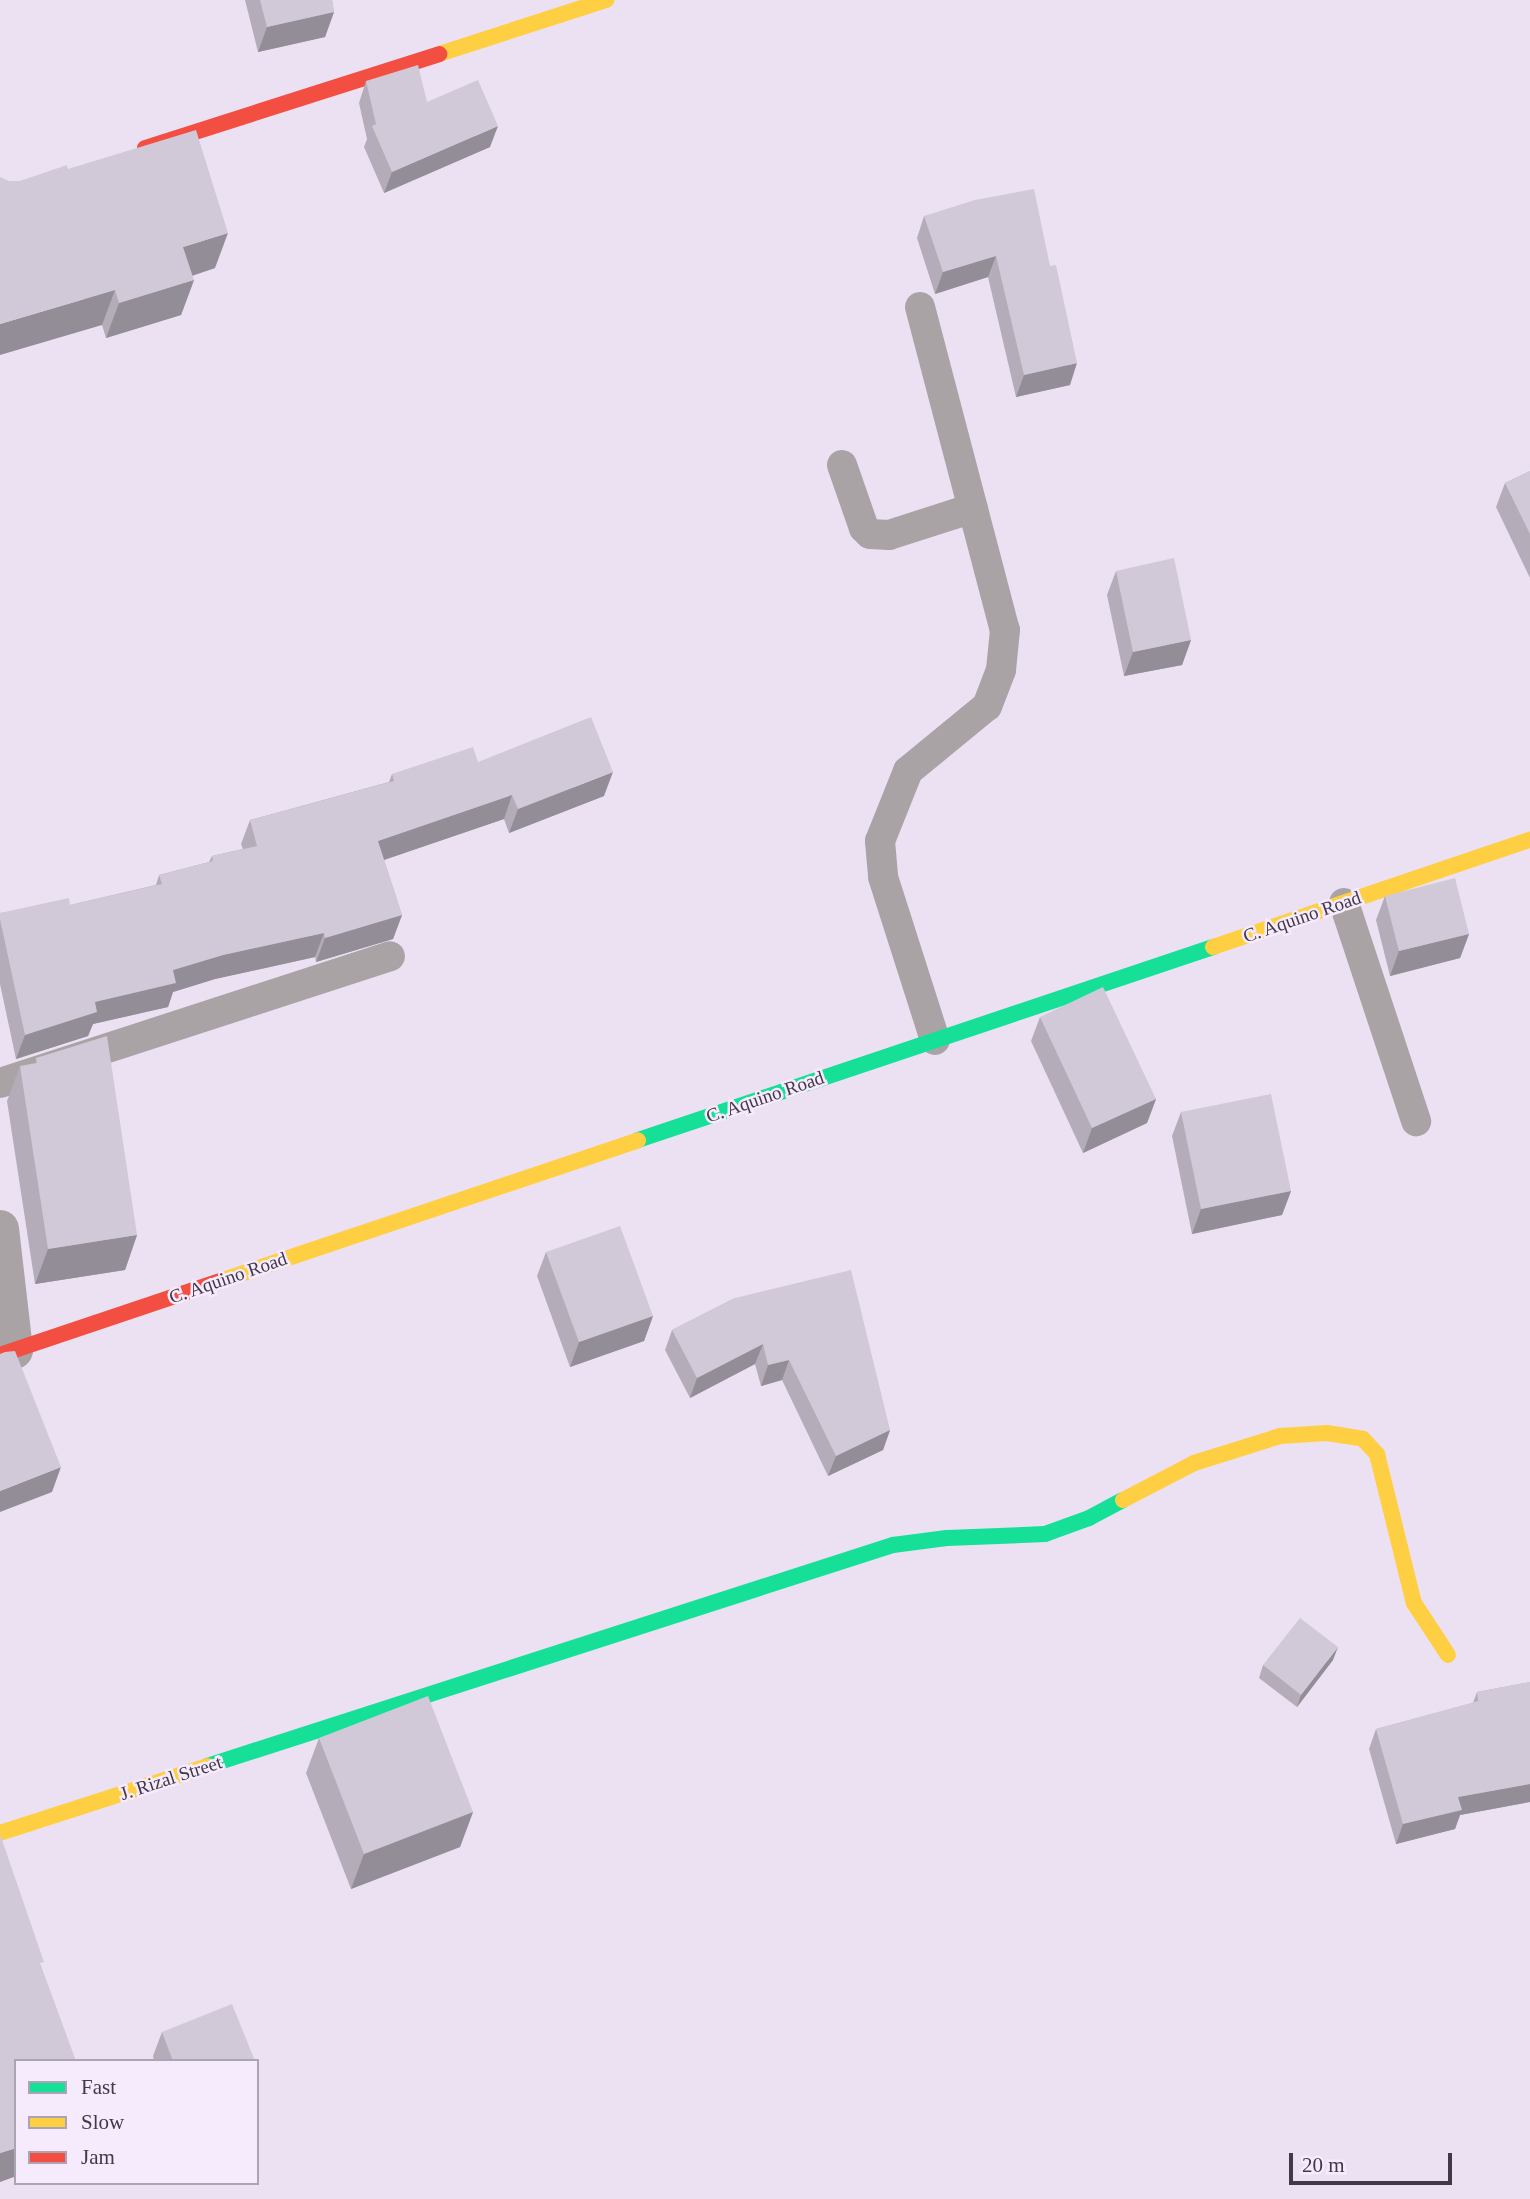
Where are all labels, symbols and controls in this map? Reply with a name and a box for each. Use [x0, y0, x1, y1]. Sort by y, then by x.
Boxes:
street label: C. Aquino Road [1240, 886, 1364, 948]
street label: C. Aquino Road [703, 1066, 827, 1128]
street label: C. Aquino Road [166, 1247, 290, 1309]
street label: J. Rizal Street [117, 1751, 225, 1805]
legend [14, 2059, 259, 2185]
text: Fast [81, 2075, 116, 2099]
text: Slow [81, 2110, 124, 2134]
scale bar [1292, 2140, 1455, 2184]
text: Jam [81, 2145, 115, 2169]
text: 20 m [1302, 2153, 1345, 2177]

